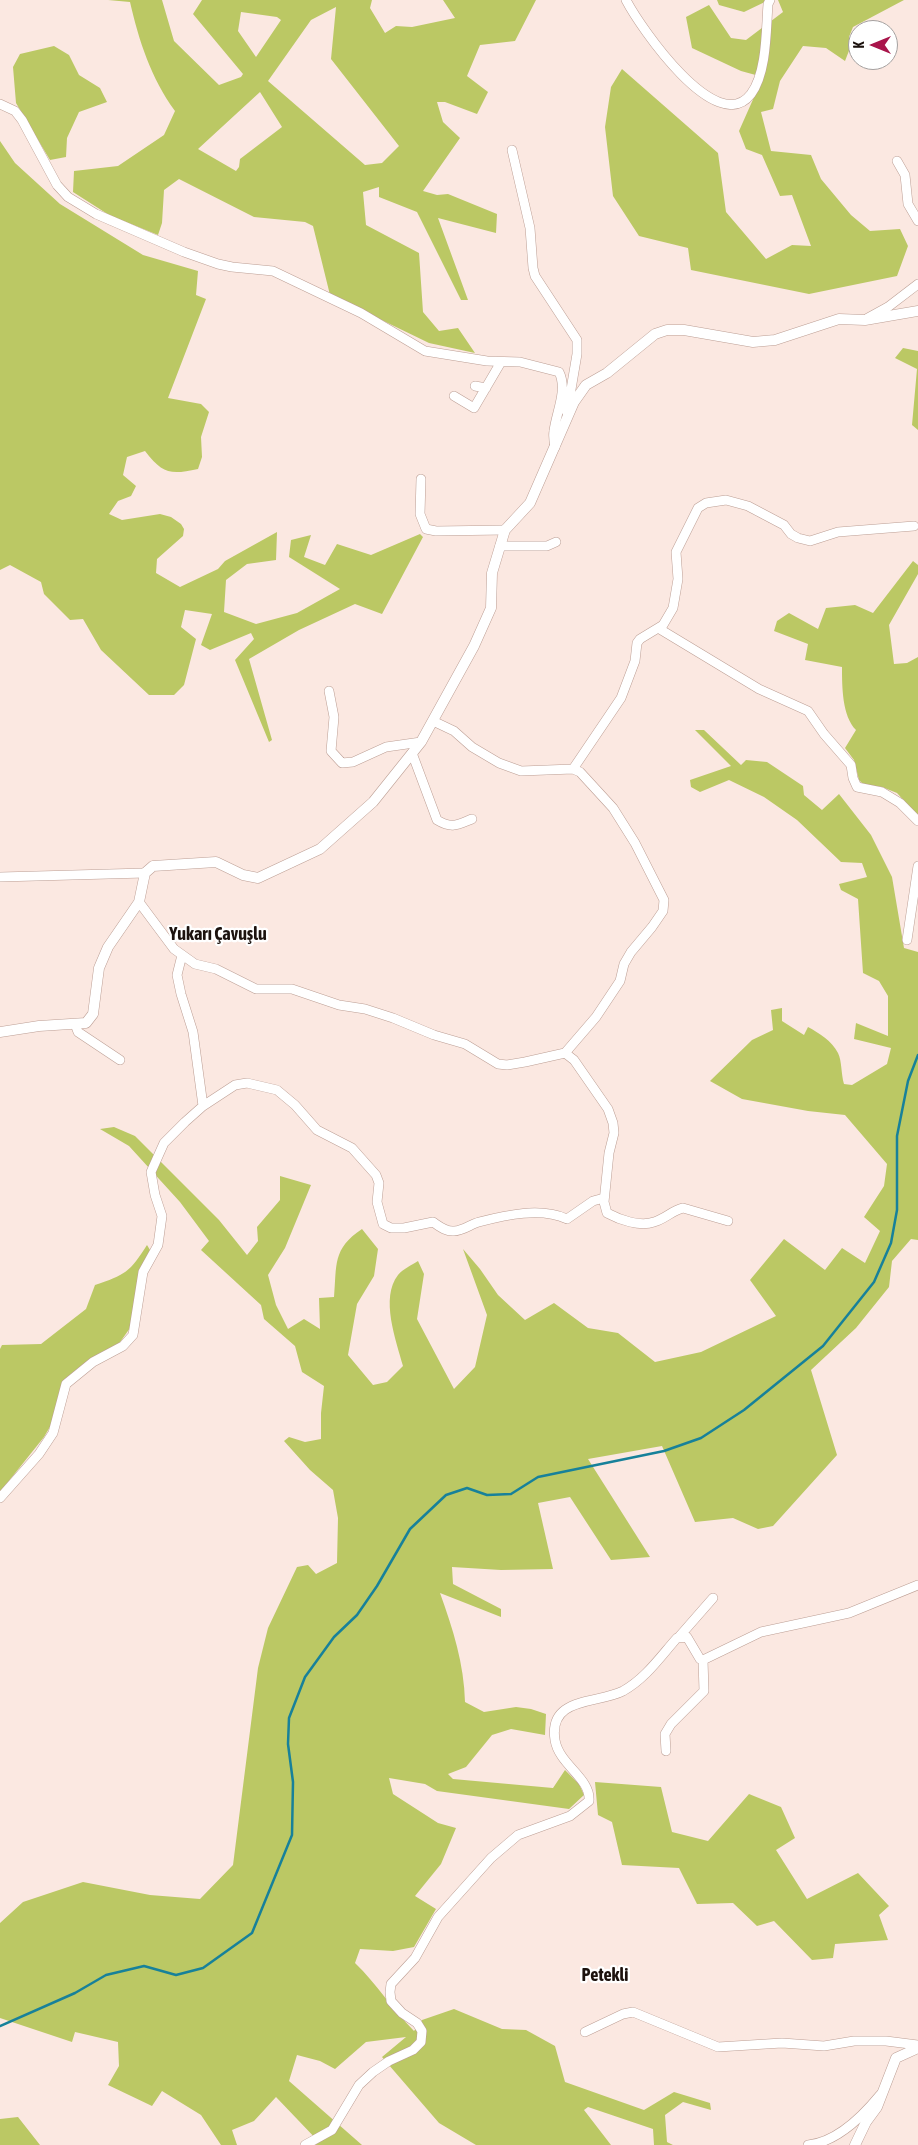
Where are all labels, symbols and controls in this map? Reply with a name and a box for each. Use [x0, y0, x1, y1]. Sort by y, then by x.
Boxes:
north arrow [848, 20, 898, 70]
text: K [851, 42, 867, 48]
district label: Yukarı Çavuşlu [169, 923, 267, 945]
district label: Petekli [582, 1964, 628, 1986]

